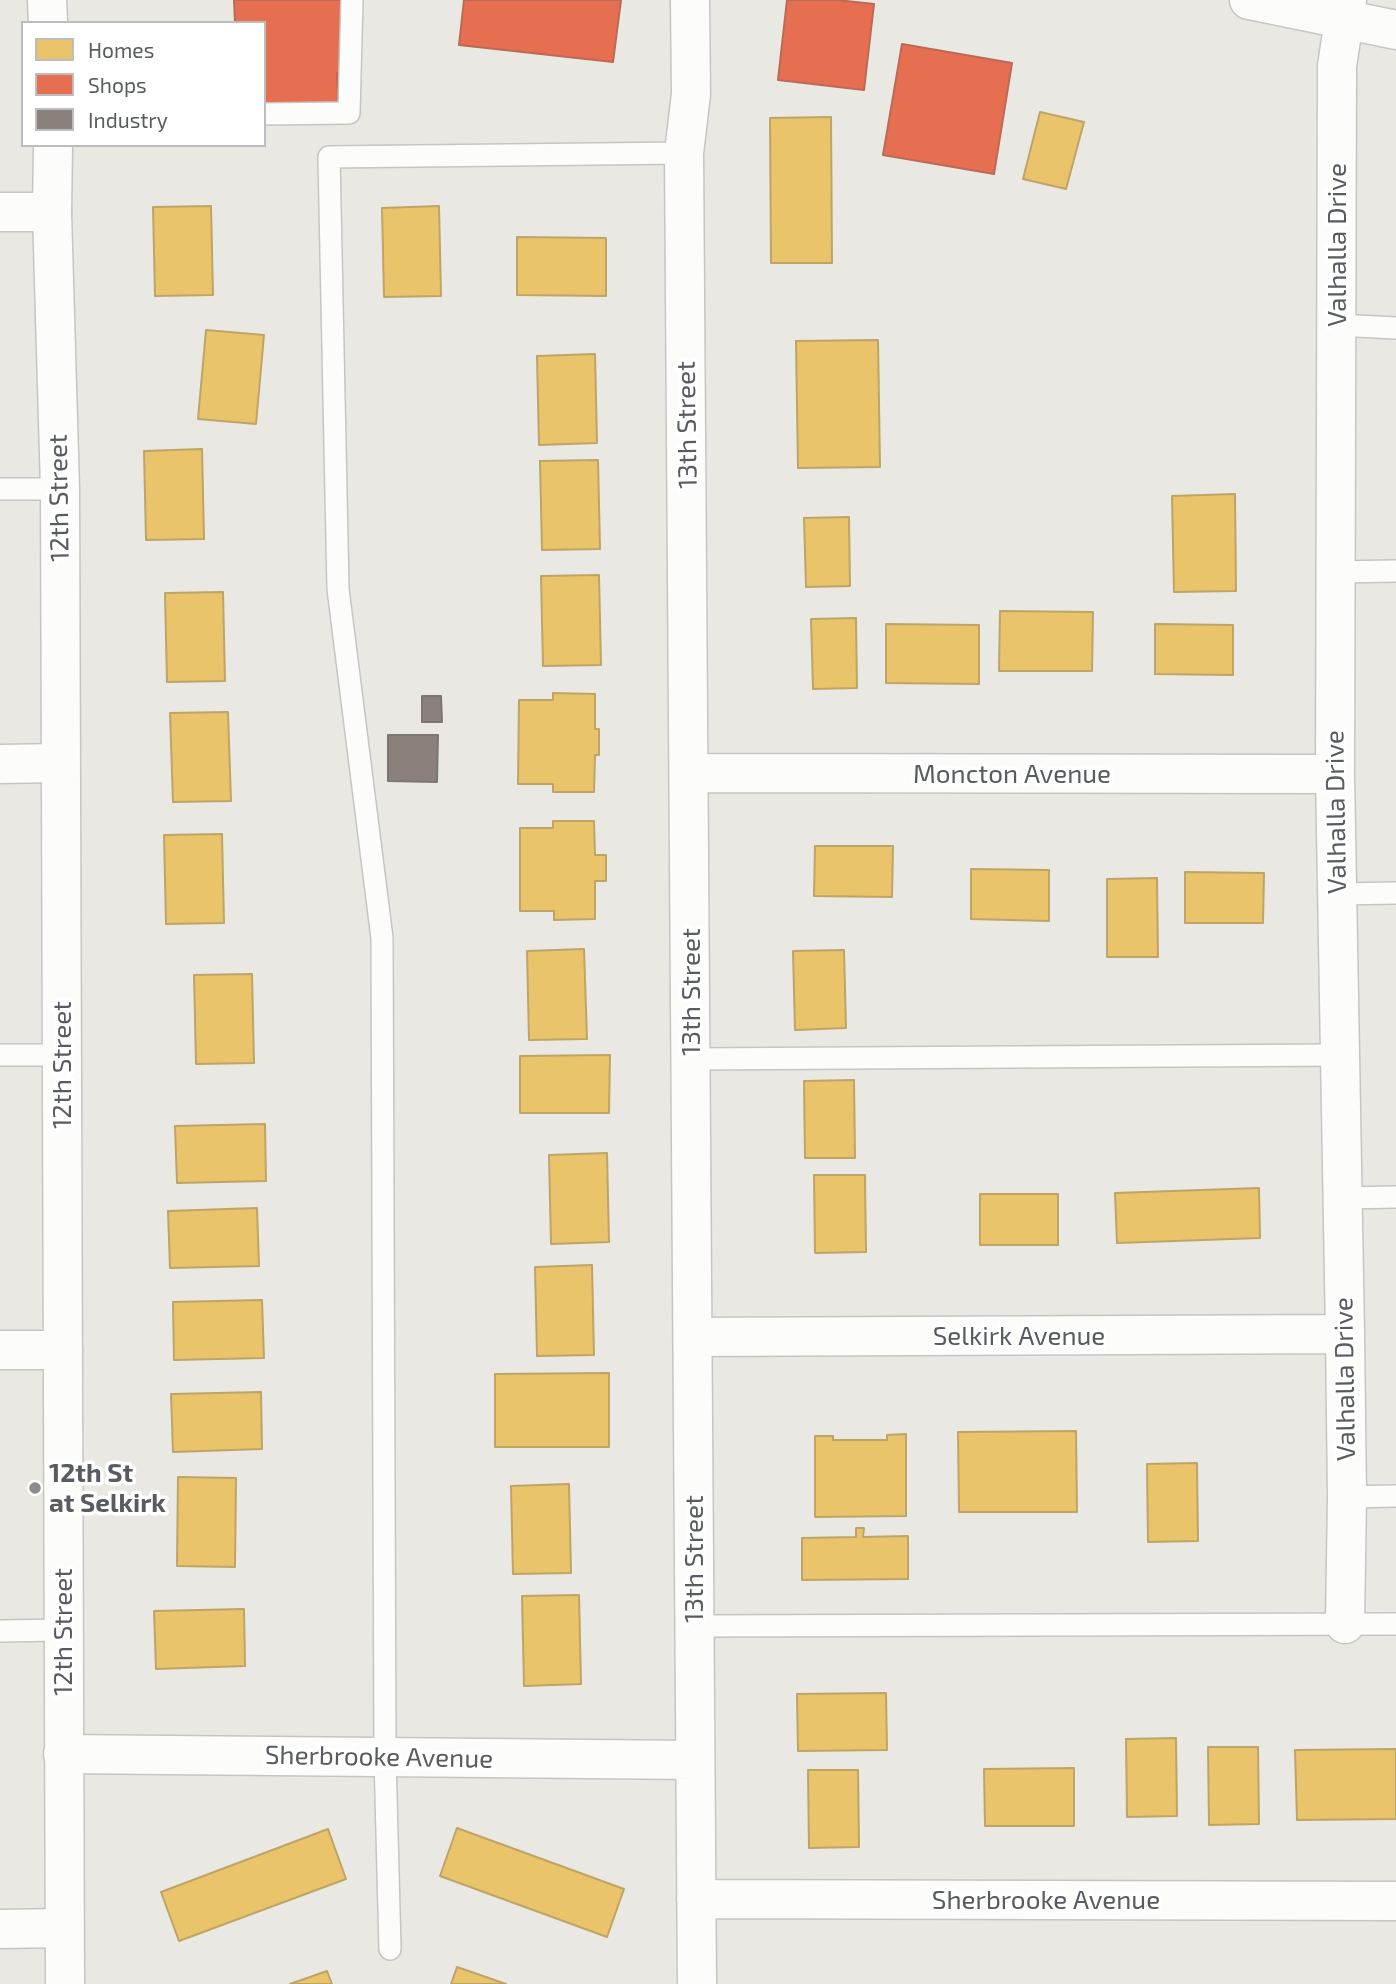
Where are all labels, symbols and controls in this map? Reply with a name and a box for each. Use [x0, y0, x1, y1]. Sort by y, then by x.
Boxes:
legend [21, 21, 266, 147]
text: Homes [88, 37, 154, 62]
text: Shops [88, 72, 147, 97]
text: Industry [88, 107, 168, 132]
street label: Valhalla Drive [1321, 163, 1353, 327]
street label: 13th Street [670, 361, 704, 489]
street label: 12th Street [42, 434, 76, 562]
street label: Valhalla Drive [1319, 730, 1353, 894]
street label: Moncton Avenue [913, 758, 1111, 790]
street label: 13th Street [675, 928, 707, 1056]
street label: 12th Street [46, 1001, 78, 1129]
street label: Valhalla Drive [1328, 1297, 1362, 1461]
street label: Selkirk Avenue [933, 1320, 1105, 1352]
place label: 12th St at Selkirk [49, 1457, 166, 1518]
marker: 12th St at Selkirk [27, 1480, 43, 1496]
street label: 13th Street [678, 1495, 710, 1623]
street label: 12th Street [47, 1568, 79, 1696]
street label: Sherbrooke Avenue [265, 1739, 493, 1775]
street label: Sherbrooke Avenue [932, 1884, 1160, 1916]

